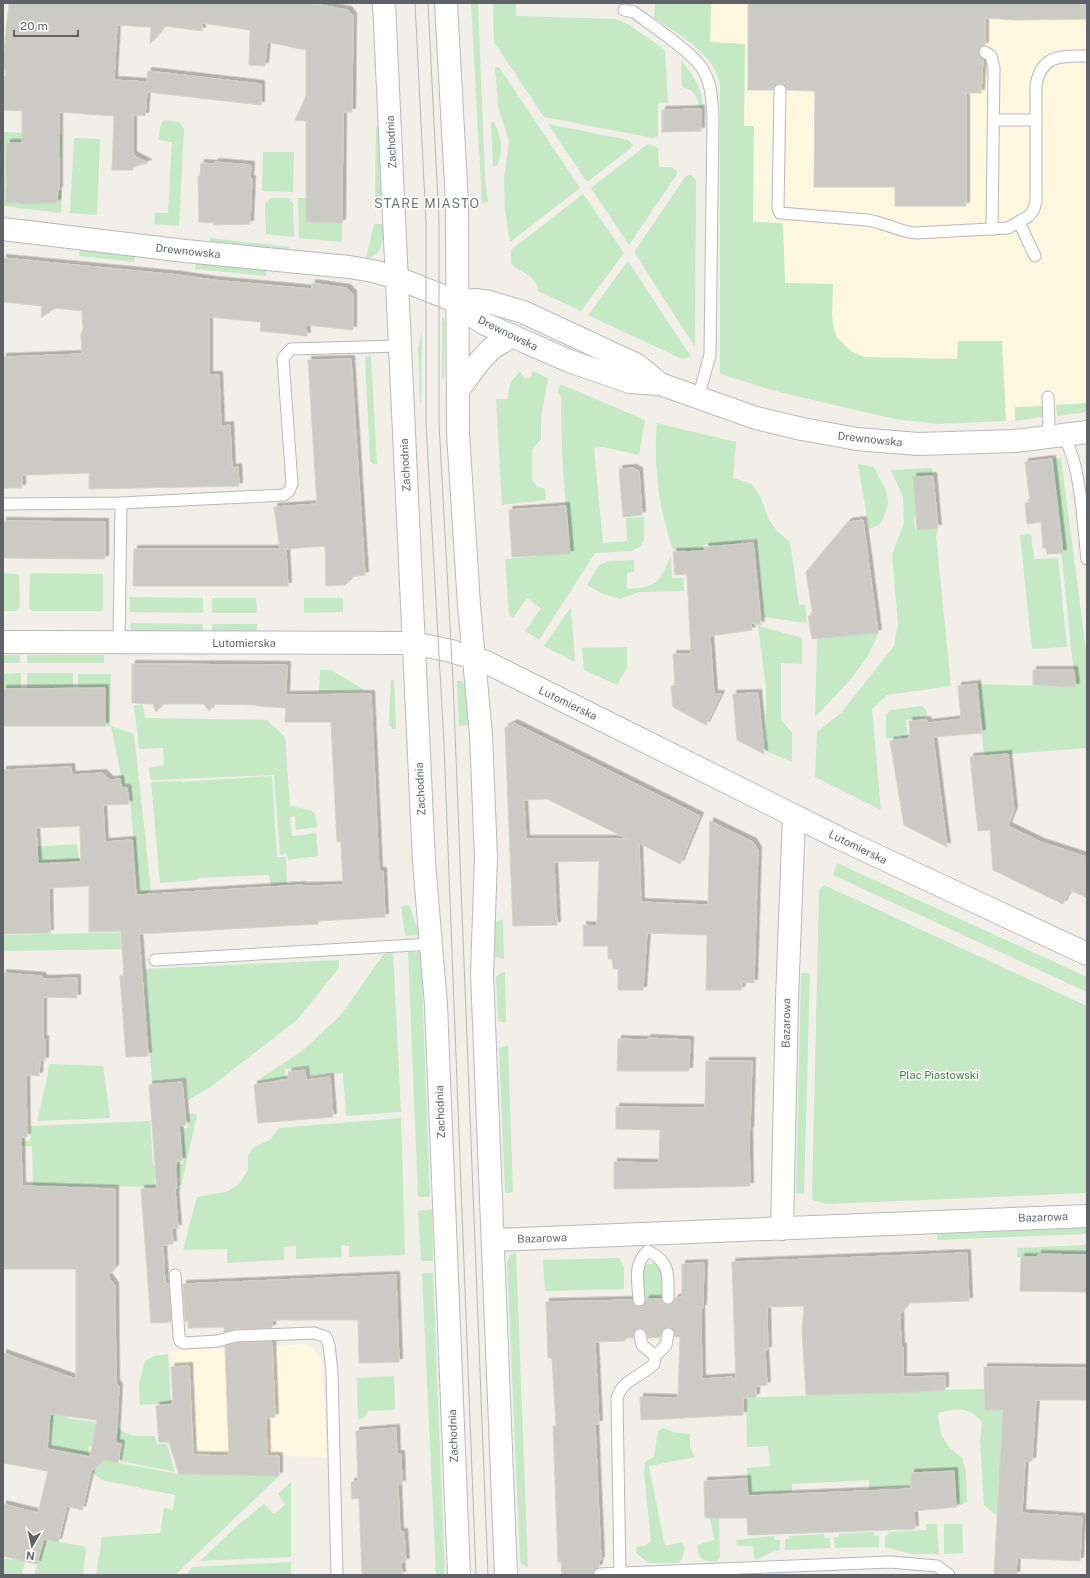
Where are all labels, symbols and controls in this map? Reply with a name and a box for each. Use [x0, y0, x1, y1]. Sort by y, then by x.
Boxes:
scale bar [14, 12, 78, 38]
text: 20 m [20, 19, 48, 33]
street label: Zachodnia [384, 115, 398, 169]
district label: STARE MIASTO [374, 196, 480, 211]
street label: Drewnowska [155, 242, 221, 260]
street label: Drewnowska [476, 313, 540, 353]
street label: Drewnowska [837, 430, 903, 448]
street label: Zachodnia [398, 438, 412, 492]
street label: Lutomierska [212, 637, 276, 649]
street label: Lutomierska [537, 684, 599, 722]
street label: Zachodnia [413, 762, 427, 816]
street label: Lutomierska [827, 828, 889, 866]
street label: Bazarowa [780, 998, 792, 1048]
park label: Plac Piastowski [899, 1069, 979, 1081]
street label: Zachodnia [433, 1085, 447, 1139]
street label: Bazarowa [1018, 1210, 1068, 1224]
street label: Bazarowa [517, 1231, 567, 1245]
street label: Zachodnia [446, 1409, 460, 1463]
north arrow [12, 1526, 52, 1566]
text: N [25, 1549, 36, 1562]

